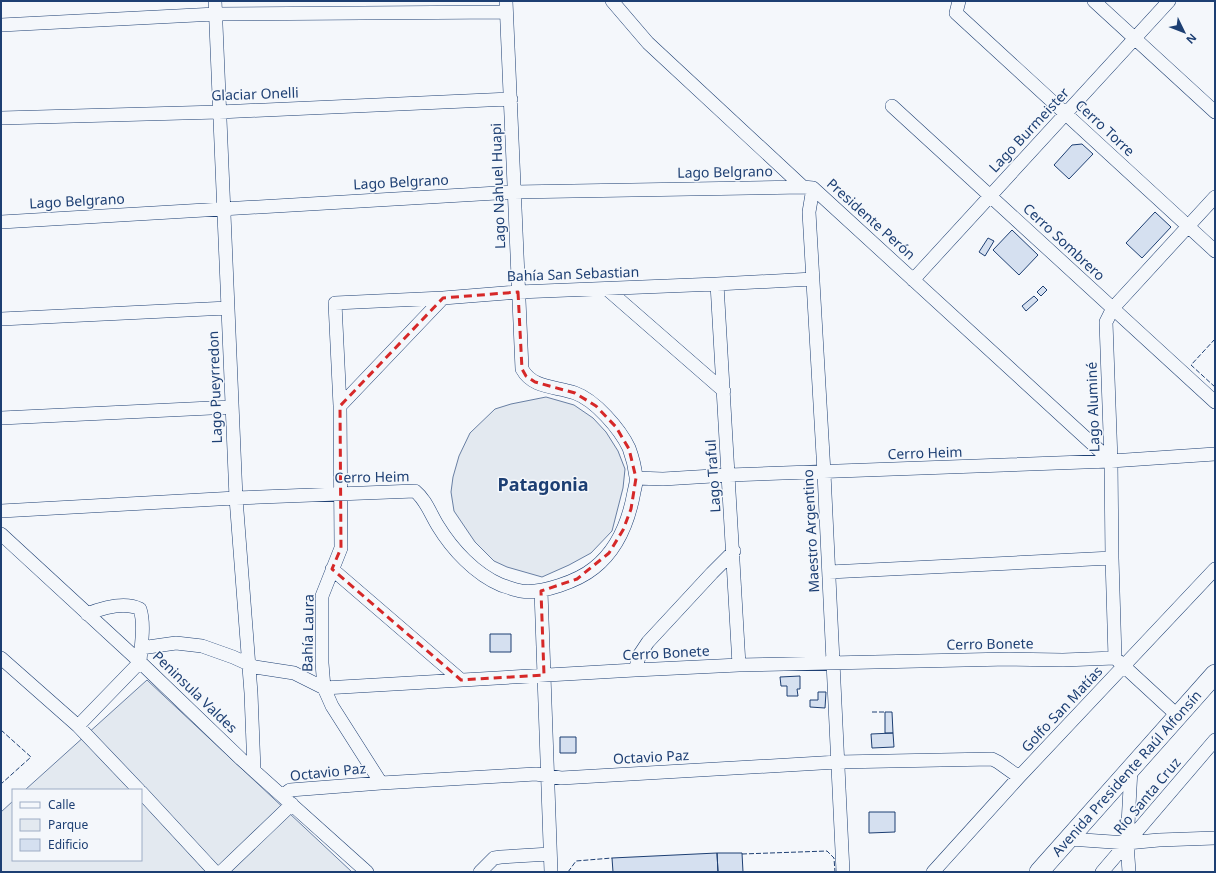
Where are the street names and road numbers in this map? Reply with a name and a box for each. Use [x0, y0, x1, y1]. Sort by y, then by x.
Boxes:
street label: Glaciar Onelli [211, 82, 299, 105]
street label: Lago Burmeister [984, 83, 1073, 176]
street label: Cerro Torre [1072, 95, 1139, 160]
street label: Lago Nahuel Huapi [486, 123, 509, 249]
street label: Lago Belgrano [677, 161, 773, 182]
street label: Lago Belgrano [353, 170, 449, 193]
street label: Presidente Perón [823, 174, 920, 263]
street label: Lago Belgrano [29, 189, 125, 212]
street label: Cerro Sombrero [1019, 199, 1109, 285]
street label: Bahía San Sebastian [506, 262, 640, 285]
street label: Lago Pueyrredon [203, 330, 226, 444]
street label: Lago Aluminé [1081, 361, 1104, 453]
street label: Lago Traful [700, 439, 725, 513]
street label: Cerro Heim [887, 442, 963, 463]
street label: Cerro Heim [334, 466, 410, 487]
street label: Maestro Argentino [798, 469, 823, 593]
street label: Bahía Laura [297, 594, 318, 672]
street label: Cerro Bonete [946, 633, 1034, 654]
street label: Cerro Bonete [622, 641, 710, 664]
street label: Peninsula Valdes [149, 646, 242, 737]
street label: Golfo San Matías [1017, 661, 1107, 756]
street label: Avenida Presidente Raúl Alfonsín [1047, 686, 1205, 860]
street label: Octavio Paz [612, 745, 690, 768]
street label: Río Santa Cruz [1109, 753, 1185, 838]
street label: Octavio Paz [289, 758, 367, 785]

